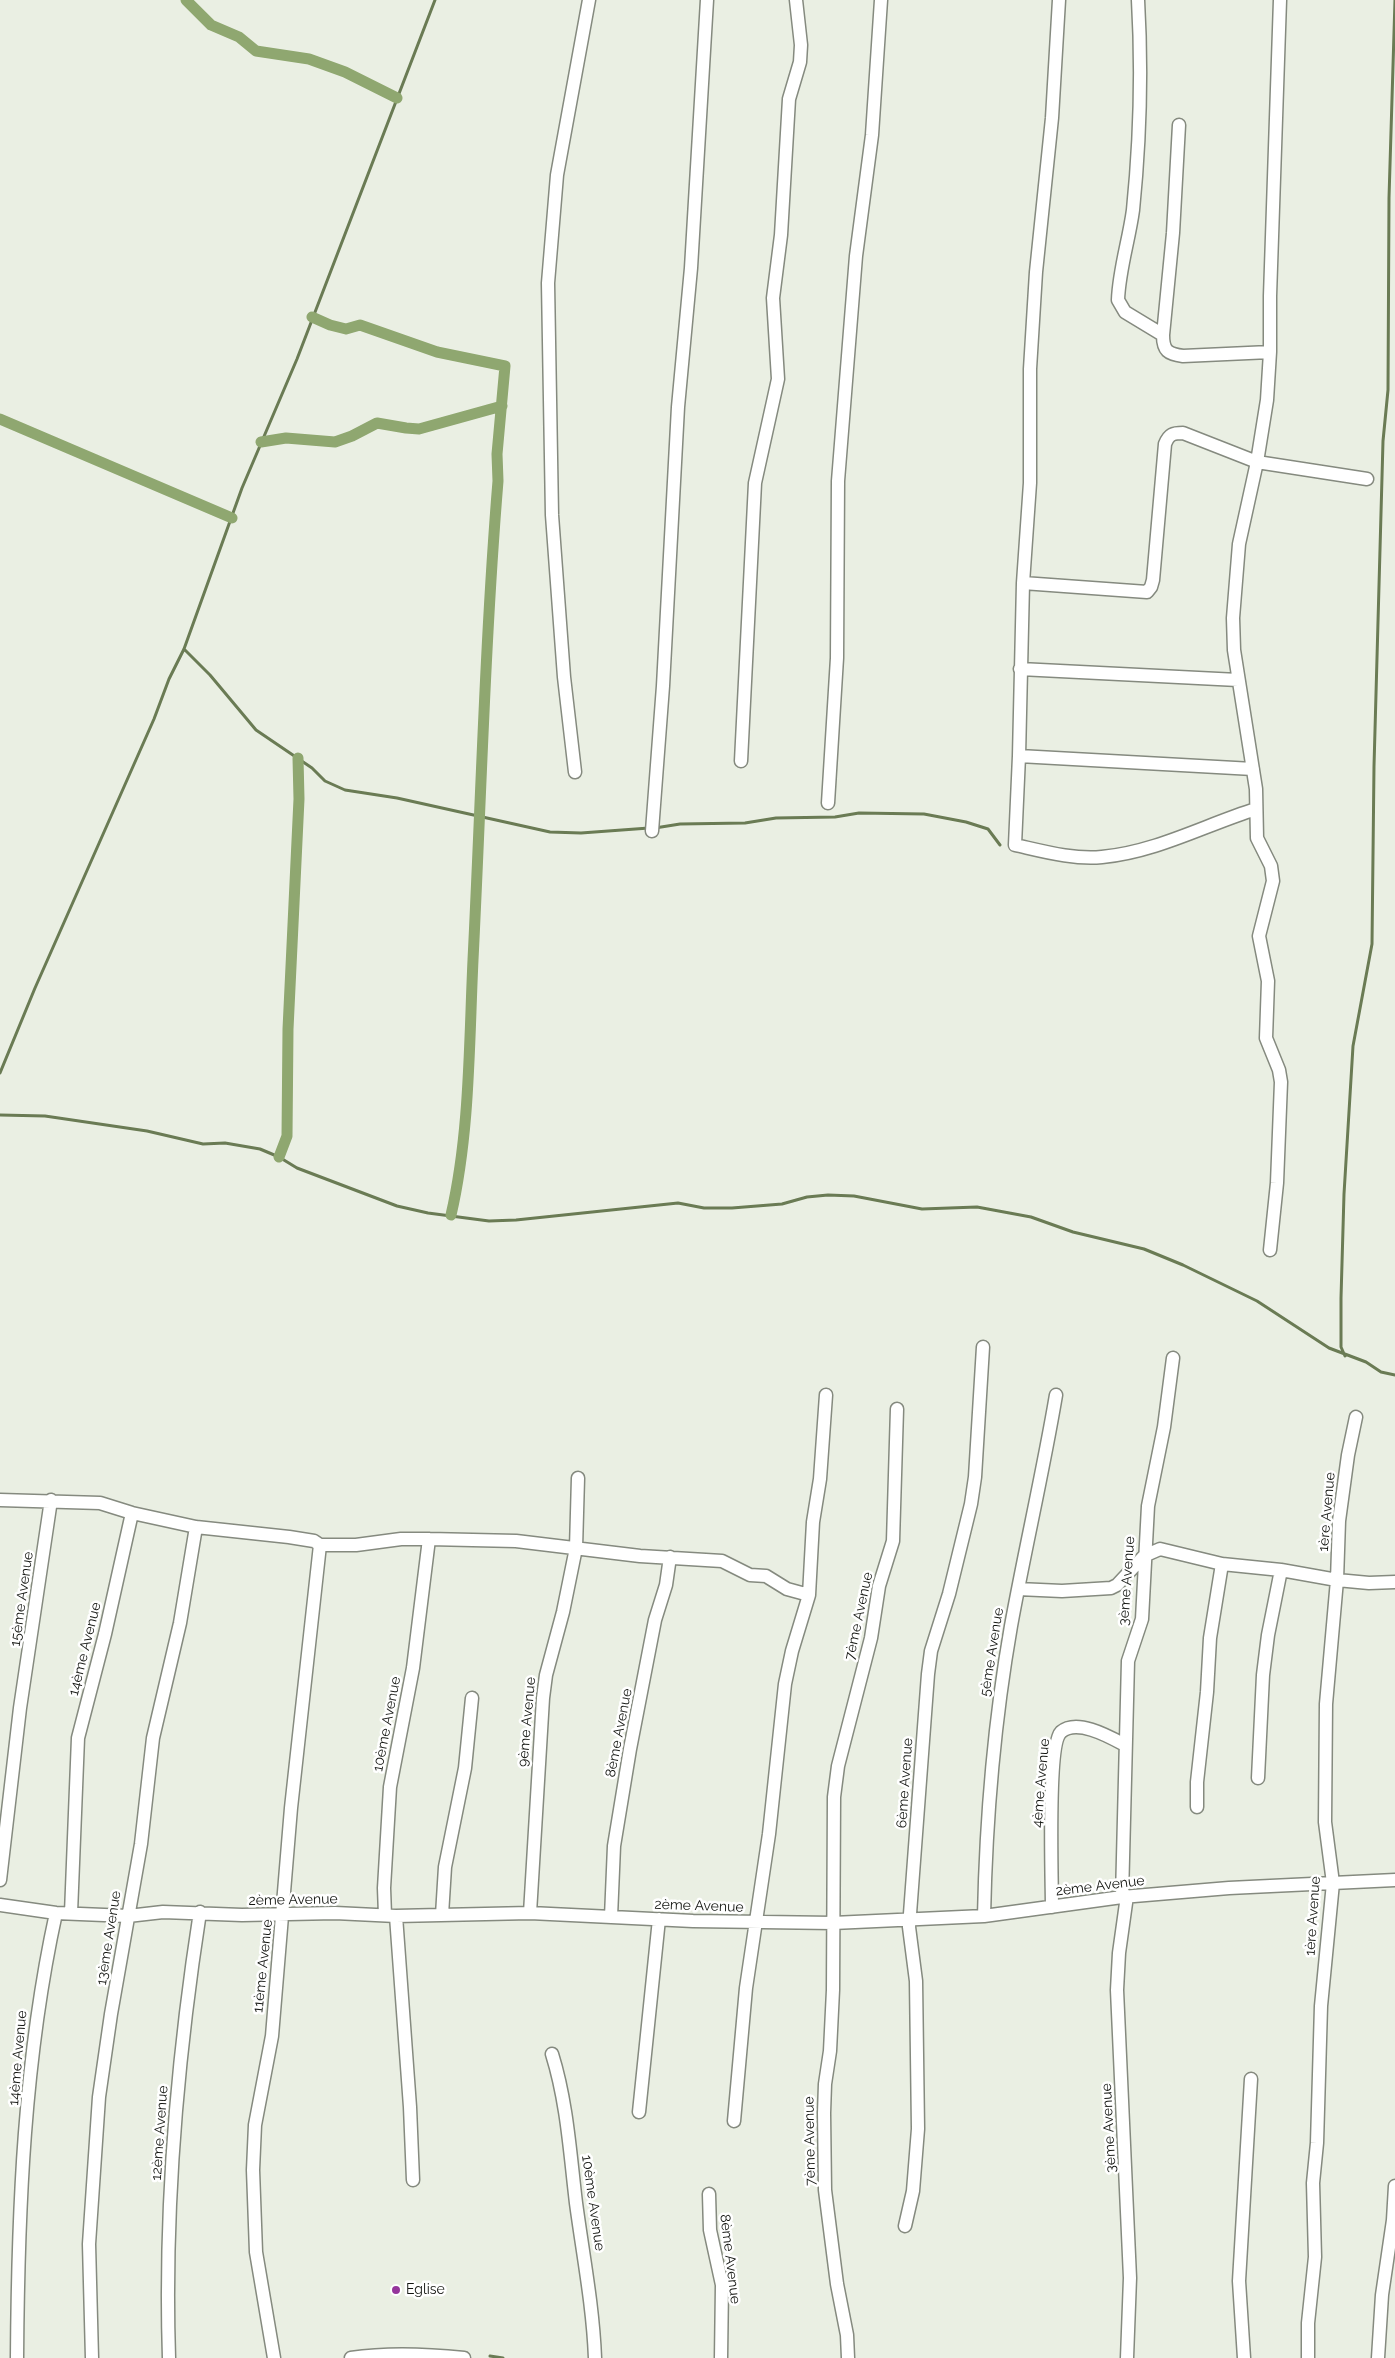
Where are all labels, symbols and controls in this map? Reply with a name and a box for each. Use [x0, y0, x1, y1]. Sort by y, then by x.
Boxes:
street label: 1ère Avenue [1315, 1472, 1339, 1552]
street label: 3ème Avenue [1115, 1536, 1139, 1626]
street label: 15ème Avenue [7, 1550, 37, 1648]
street label: 7ème Avenue [841, 1570, 877, 1662]
street label: 14ème Avenue [65, 1601, 105, 1697]
street label: 5ème Avenue [977, 1606, 1007, 1698]
street label: 10ème Avenue [370, 1675, 404, 1773]
street label: 9ème Avenue [515, 1676, 539, 1768]
street label: 8ème Avenue [602, 1687, 636, 1779]
street label: 6ème Avenue [893, 1737, 917, 1829]
street label: 4ème Avenue [1029, 1738, 1053, 1828]
street label: 2ème Avenue [1055, 1872, 1145, 1900]
street label: 1ère Avenue [1302, 1876, 1324, 1956]
street label: 13ème Avenue [93, 1890, 125, 1986]
street label: 2ème Avenue [248, 1891, 338, 1909]
street label: 2ème Avenue [654, 1896, 744, 1916]
street label: 11ème Avenue [250, 1918, 276, 2014]
street label: 14ème Avenue [5, 2010, 31, 2106]
street label: 3ème Avenue [1098, 2083, 1120, 2173]
street label: 12ème Avenue [148, 2085, 172, 2181]
street label: 7ème Avenue [801, 2096, 819, 2186]
street label: 10ème Avenue [578, 2154, 608, 2252]
street label: 8ème Avenue [716, 2213, 744, 2305]
place label: Eglise [406, 2282, 445, 2298]
marker: Eglise [390, 2284, 402, 2296]

